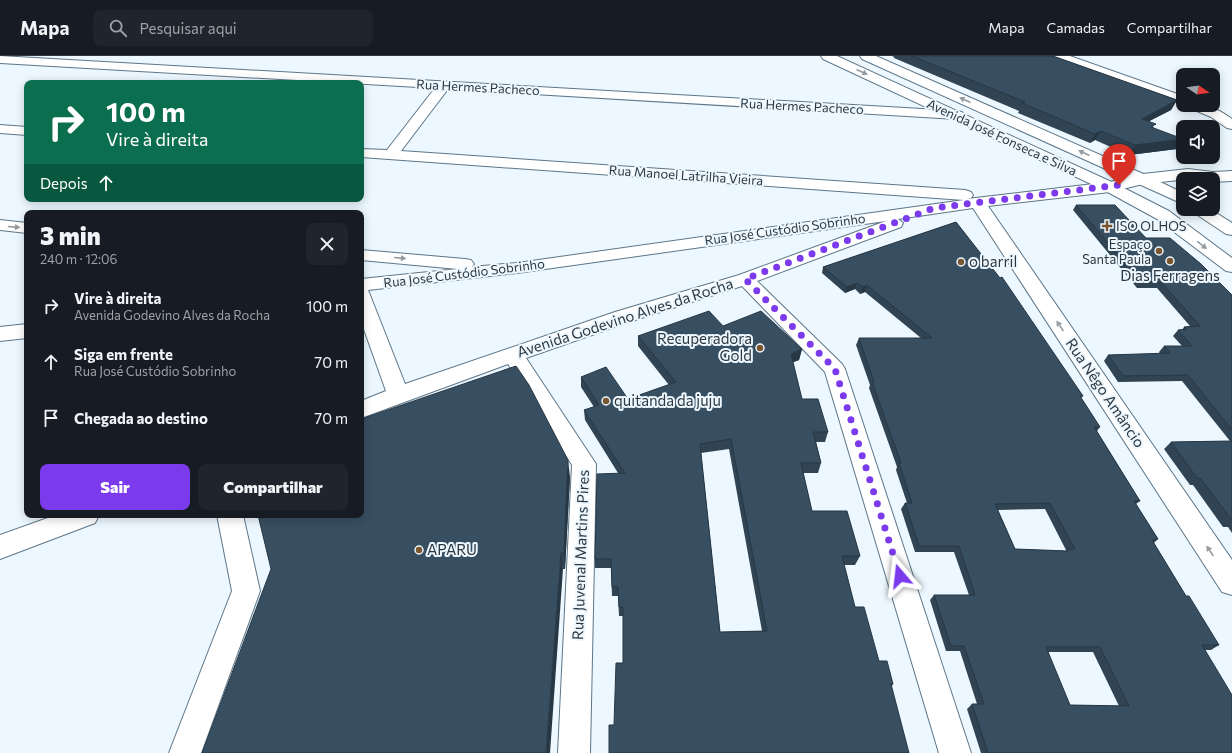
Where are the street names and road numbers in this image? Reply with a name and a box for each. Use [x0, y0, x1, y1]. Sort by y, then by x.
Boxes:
street label: Rua Hermes Pacheco [416, 76, 540, 98]
street label: Rua Hermes Pacheco [740, 95, 864, 117]
street label: Avenida José Fonseca e Silva [924, 95, 1080, 179]
street label: Rua Manoel Latrilha Vieira [608, 162, 764, 188]
street label: Rua José Custódio Sobrinho [704, 210, 867, 248]
street label: Rua José Custódio Sobrinho [382, 255, 546, 291]
street label: Avenida Godevino Alves da Rocha [514, 274, 735, 361]
street label: Rua Nêgo Amâncio [1063, 334, 1149, 451]
street label: Rua Juvenal Martins Pires [568, 469, 592, 640]

